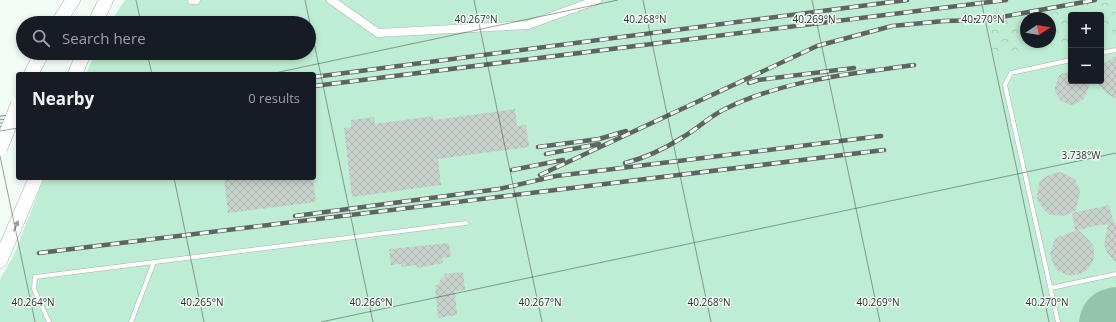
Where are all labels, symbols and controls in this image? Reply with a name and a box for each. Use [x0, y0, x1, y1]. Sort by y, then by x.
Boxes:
text: 40.267°N [454, 12, 498, 26]
text: 40.268°N [623, 12, 667, 26]
text: 40.269°N [792, 12, 836, 26]
text: 40.270°N [961, 12, 1005, 26]
north arrow [1020, 12, 1056, 48]
map controls [1068, 12, 1104, 84]
button: + [1068, 12, 1104, 48]
search box [16, 16, 316, 60]
icon: search [30, 27, 52, 49]
text: Search here [62, 28, 146, 48]
button: − [1068, 48, 1104, 84]
text: Nearby [32, 87, 94, 110]
text: 0 results [248, 89, 300, 107]
text: 3.738°W [1061, 148, 1101, 162]
one-way arrow [14, 219, 20, 231]
text: 40.264°N [11, 295, 55, 309]
text: 40.265°N [180, 295, 224, 309]
text: 40.266°N [349, 295, 393, 309]
text: 40.267°N [518, 295, 562, 309]
text: 40.268°N [687, 295, 731, 309]
text: 40.269°N [856, 295, 900, 309]
text: 40.270°N [1025, 295, 1069, 309]

